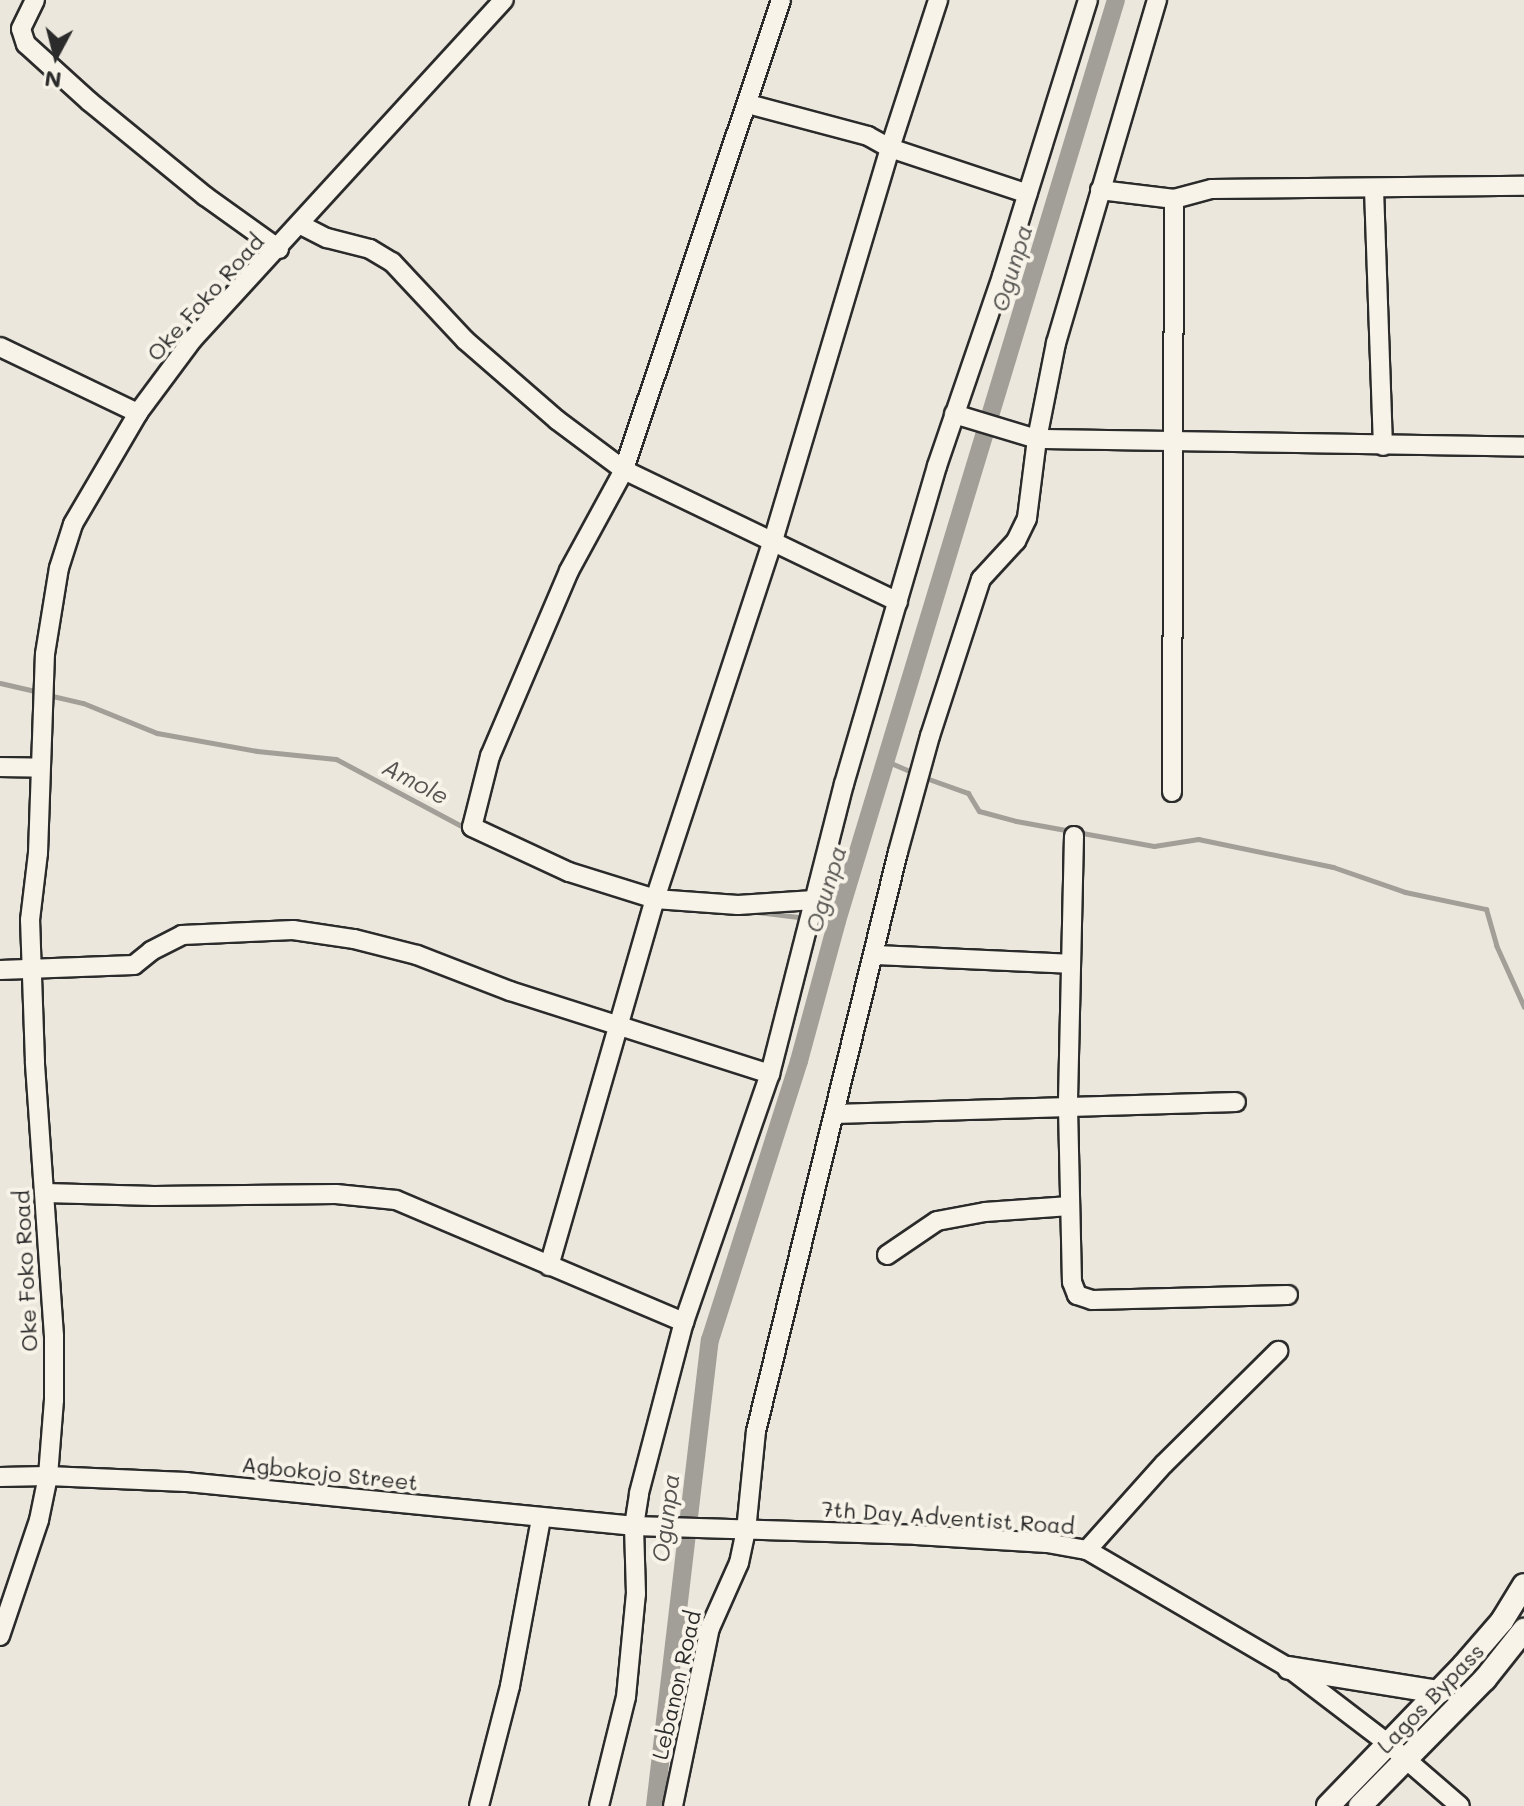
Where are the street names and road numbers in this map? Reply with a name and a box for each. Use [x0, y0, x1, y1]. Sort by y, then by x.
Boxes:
street label: Oke Foko Road [141, 228, 269, 366]
street label: Oke Foko Road [8, 1190, 42, 1352]
street label: Agbokojo Street [240, 1451, 420, 1495]
street label: 7th Day Adventist Road [820, 1495, 1076, 1539]
street label: Lebanon Road [646, 1608, 706, 1762]
street label: Lagos Bypass [1371, 1638, 1489, 1758]

